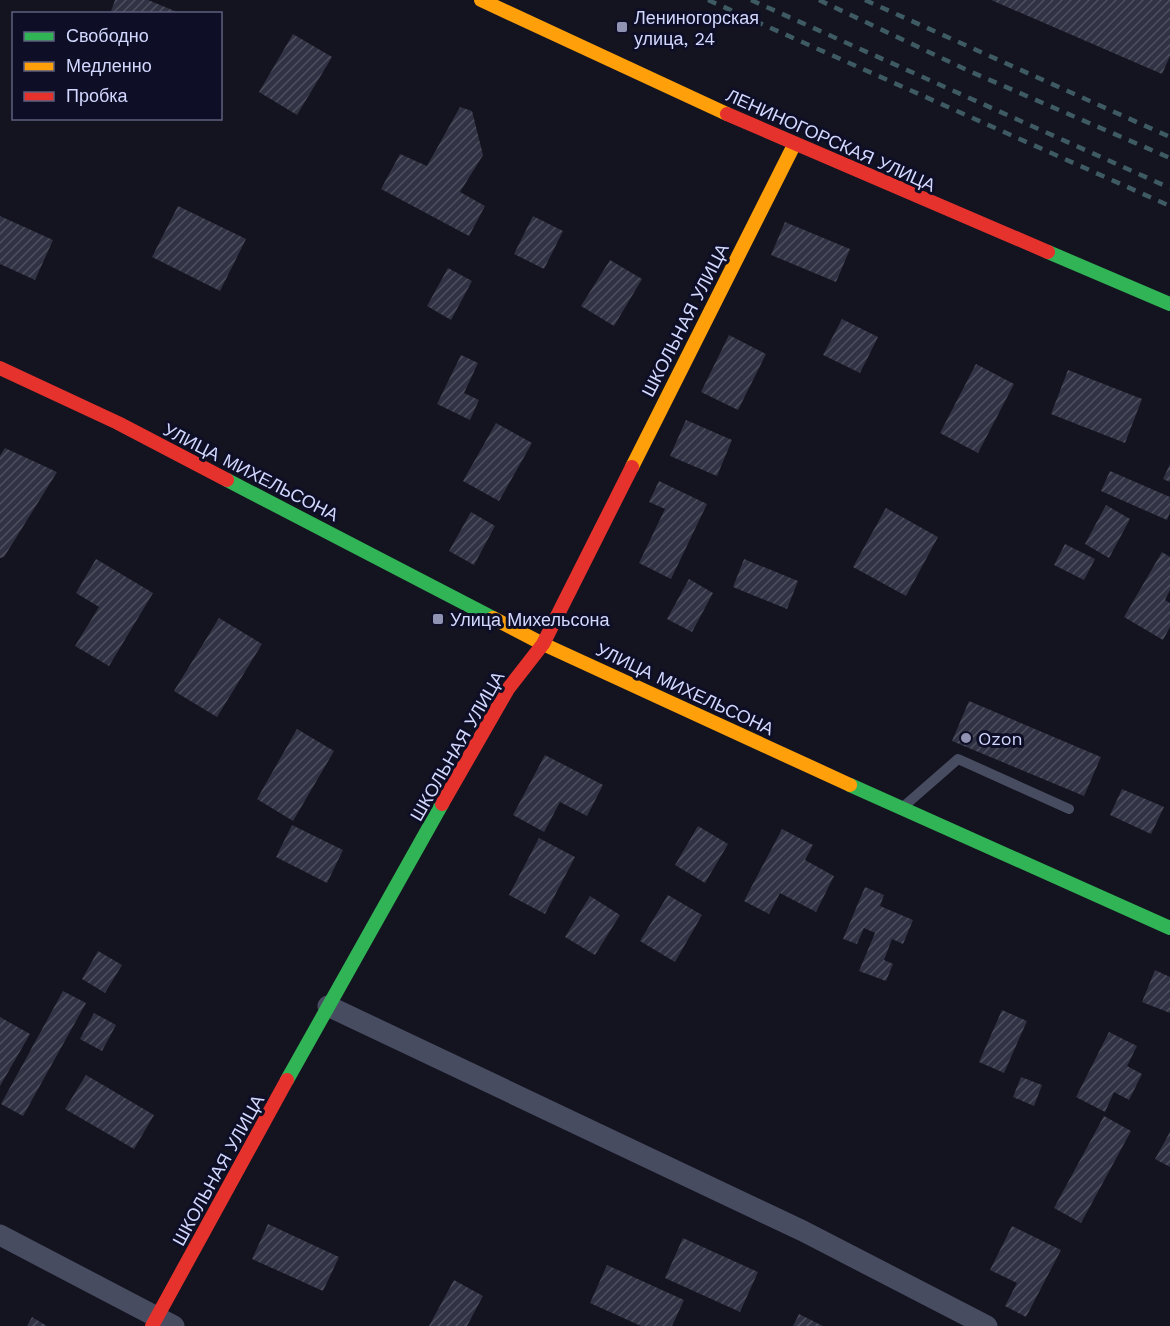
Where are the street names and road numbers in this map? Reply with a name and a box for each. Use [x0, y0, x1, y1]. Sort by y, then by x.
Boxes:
street label: ЛЕНИНОГОРСКАЯ УЛИЦА [723, 84, 939, 196]
street label: ШКОЛЬНАЯ УЛИЦА [637, 240, 733, 400]
street label: УЛИЦА МИХЕЛЬСОНА [160, 419, 342, 525]
street label: УЛИЦА МИХЕЛЬСОНА [593, 639, 777, 739]
street label: ШКОЛЬНАЯ УЛИЦА [406, 667, 508, 825]
street label: ШКОЛЬНАЯ УЛИЦА [168, 1091, 268, 1249]

